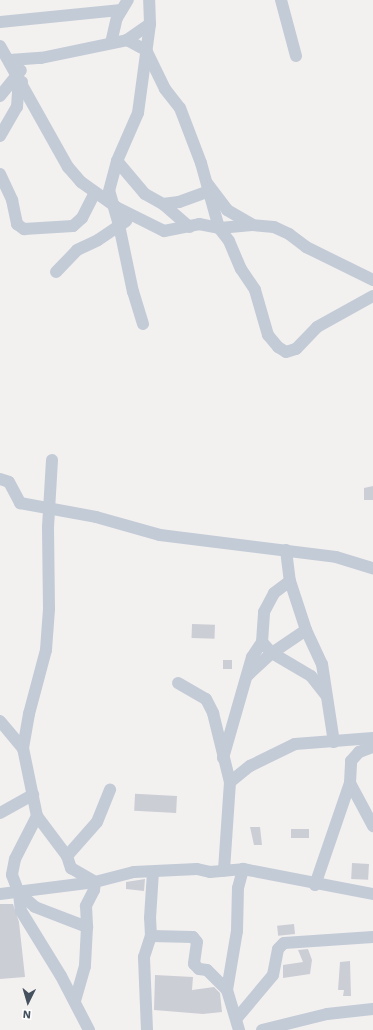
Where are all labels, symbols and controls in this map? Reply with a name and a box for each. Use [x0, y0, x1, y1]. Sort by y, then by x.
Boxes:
north arrow [8, 982, 48, 1022]
text: N [22, 1008, 32, 1021]

